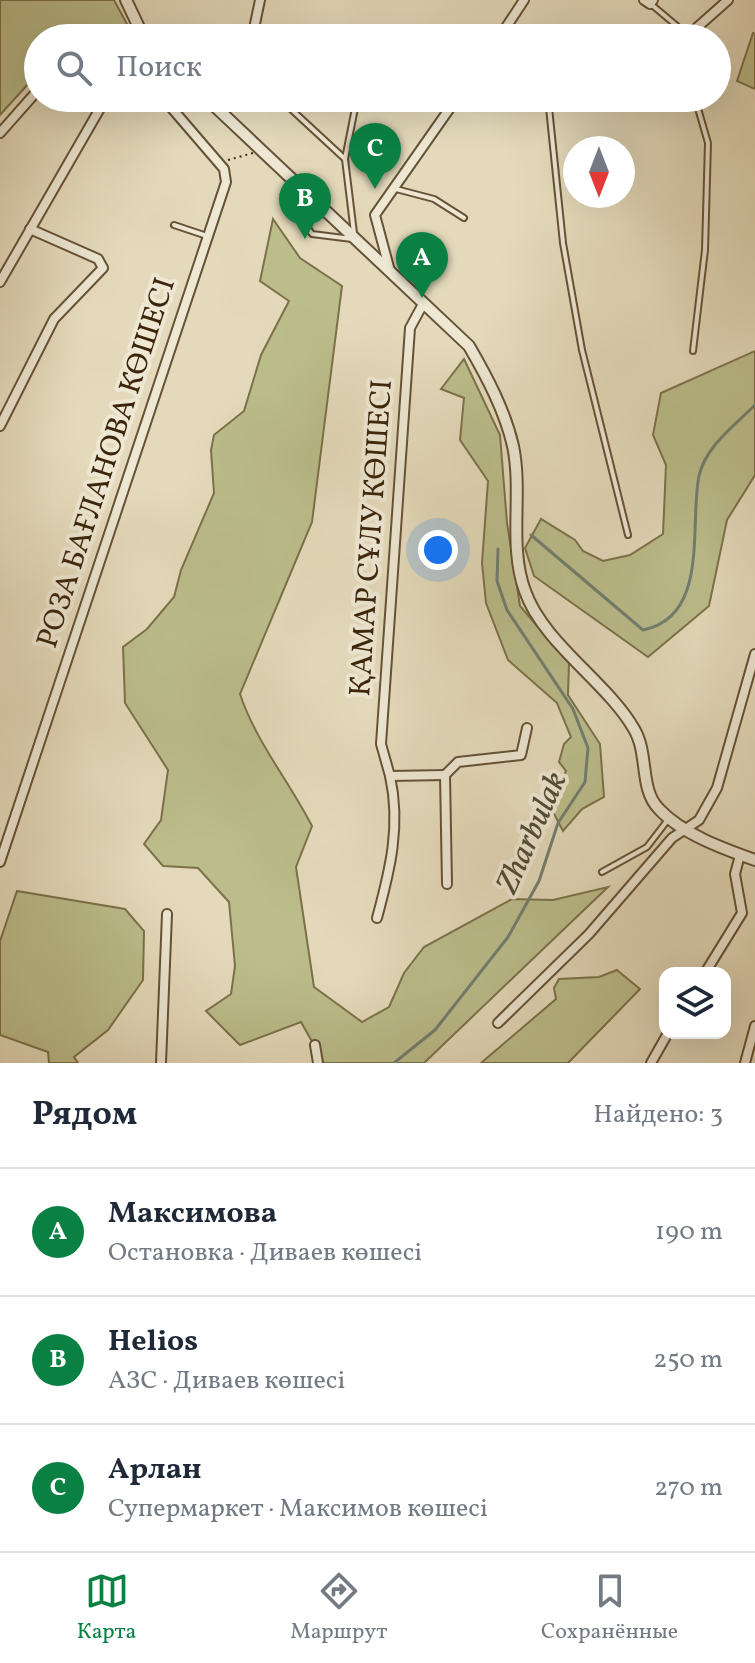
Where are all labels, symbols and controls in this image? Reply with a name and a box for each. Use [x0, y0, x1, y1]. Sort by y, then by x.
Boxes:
search box [24, 24, 731, 112]
icon: search [52, 46, 96, 90]
text: Поиск [116, 47, 202, 89]
pin: C [349, 123, 401, 189]
north arrow [563, 136, 635, 208]
pin: B [279, 173, 331, 239]
pin: A [396, 232, 448, 298]
street label: РОЗА БАҒЛАНОВА КӨШЕСІ [27, 272, 187, 654]
street label: ҚАМАР СҰЛУ КӨШЕСІ [340, 378, 404, 698]
your location [418, 530, 458, 570]
water label: Zharbulak [486, 765, 579, 902]
map controls [659, 967, 731, 1039]
button: layers [659, 967, 731, 1039]
text: Рядом [32, 1092, 137, 1139]
text: Найдено: 3 [593, 1097, 723, 1133]
text: Максимова [108, 1193, 277, 1235]
text: A [49, 1214, 67, 1250]
text: 190 m [655, 1214, 723, 1250]
text: Остановка · Диваев көшесі [108, 1235, 422, 1271]
text: Helios [108, 1321, 198, 1363]
text: B [49, 1342, 67, 1378]
text: 250 m [653, 1342, 723, 1378]
text: АЗС · Диваев көшесі [108, 1363, 345, 1399]
text: Арлан [108, 1449, 202, 1491]
text: C [50, 1470, 66, 1506]
text: 270 m [654, 1470, 723, 1506]
text: Супермаркет · Максимов көшесі [108, 1491, 488, 1527]
tab: Карта [77, 1569, 137, 1648]
tab: Маршрут [290, 1569, 387, 1648]
tab: Сохранённые [541, 1569, 678, 1648]

